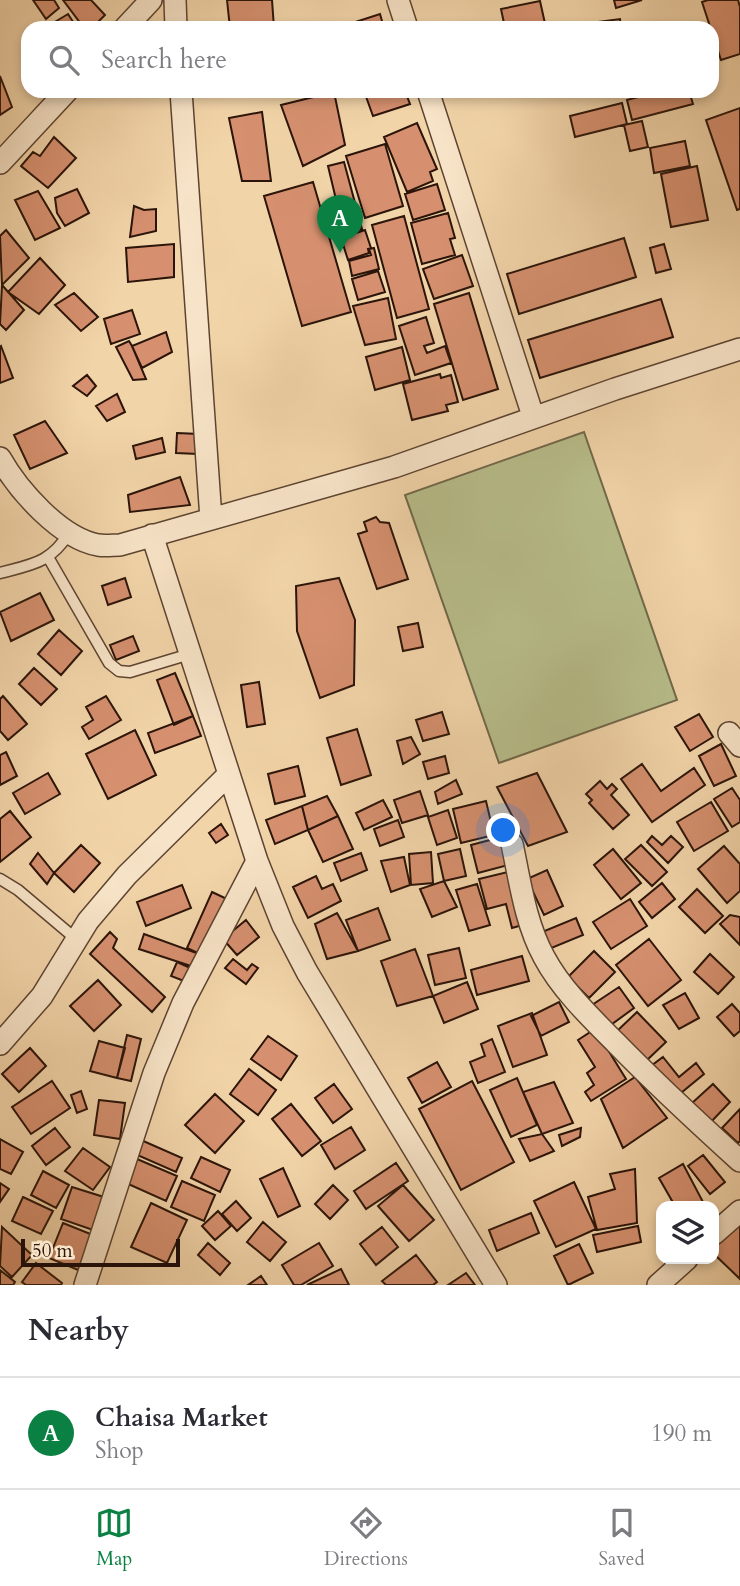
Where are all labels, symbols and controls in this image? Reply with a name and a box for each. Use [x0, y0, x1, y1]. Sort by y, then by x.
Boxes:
search box [21, 21, 719, 98]
icon: search [45, 41, 83, 79]
text: Search here [101, 42, 227, 77]
pin: A [317, 195, 363, 253]
your location [486, 813, 520, 847]
map controls [656, 1201, 719, 1264]
button: layers [656, 1201, 719, 1264]
scale bar [21, 1236, 180, 1268]
text: 50 m [32, 1238, 73, 1264]
text: Nearby [28, 1310, 129, 1351]
text: Chaisa Market [95, 1400, 268, 1435]
text: A [42, 1418, 60, 1449]
text: 190 m [651, 1418, 712, 1449]
text: Shop [95, 1435, 144, 1466]
tab: Map [95, 1504, 133, 1572]
tab: Directions [324, 1504, 408, 1572]
tab: Saved [599, 1504, 645, 1572]

